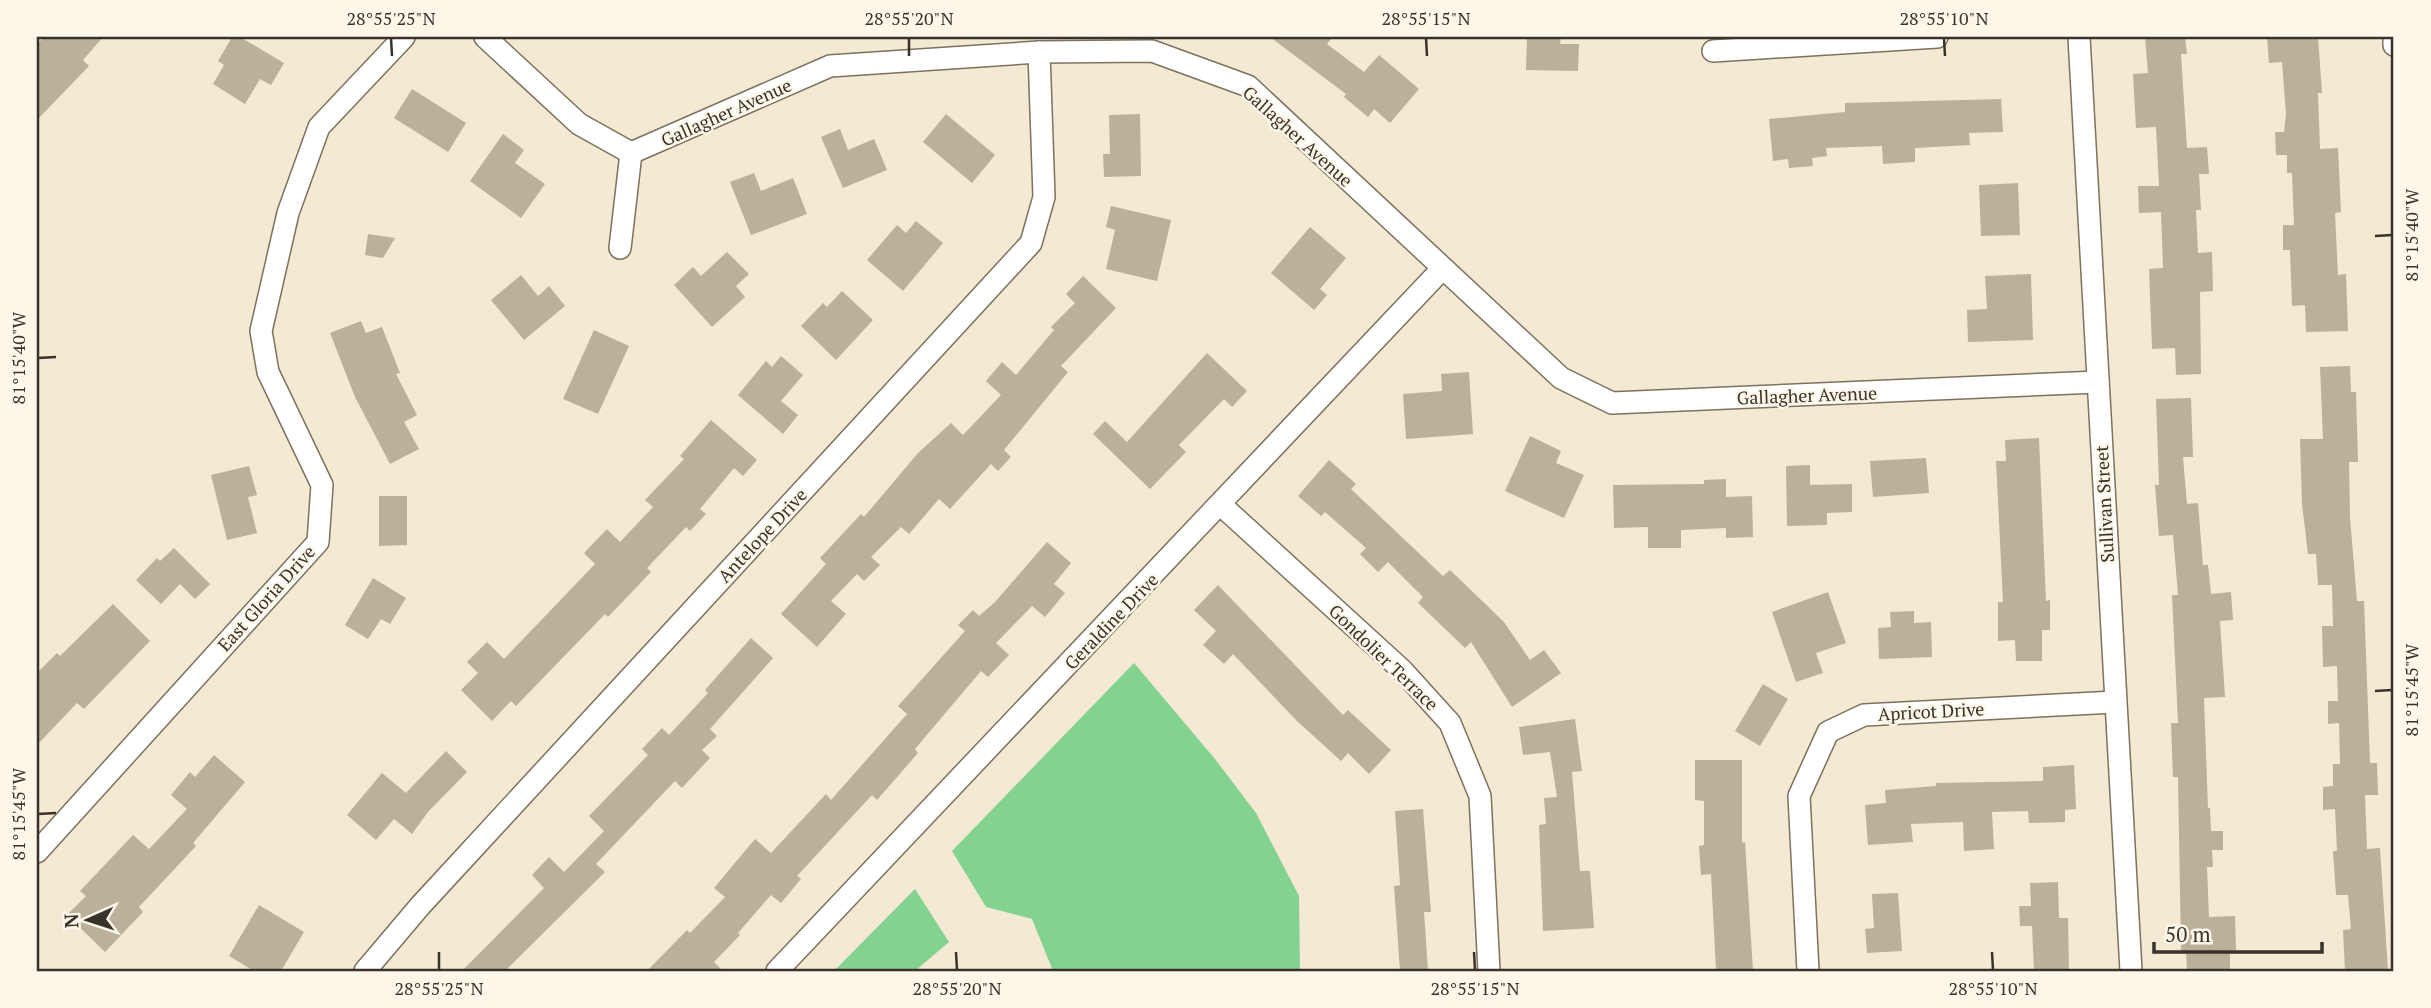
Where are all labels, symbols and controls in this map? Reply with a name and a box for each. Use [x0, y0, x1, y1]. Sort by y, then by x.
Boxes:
text: 28°55'25"N [346, 6, 436, 30]
text: 28°55'20"N [864, 6, 954, 30]
text: 28°55'15"N [1381, 6, 1471, 30]
text: 28°55'10"N [1899, 6, 1989, 30]
street label: Gallagher Avenue [657, 72, 795, 152]
street label: Gallagher Avenue [1238, 80, 1358, 192]
text: 81°15'40"W [2399, 188, 2423, 281]
text: 81°15'40"W [6, 311, 30, 404]
street label: Gallagher Avenue [1736, 381, 1878, 409]
street label: Sullivan Street [2089, 444, 2119, 563]
street label: Antelope Drive [712, 483, 812, 587]
street label: East Gloria Drive [212, 540, 320, 656]
street label: Geraldine Drive [1059, 568, 1163, 674]
street label: Gondolier Terrace [1324, 599, 1444, 715]
text: 81°15'45"W [2399, 643, 2423, 736]
street label: Apricot Drive [1877, 696, 1985, 726]
text: 81°15'45"W [6, 767, 30, 860]
north arrow [52, 886, 122, 956]
scale bar [2154, 910, 2322, 954]
text: N [58, 912, 83, 929]
text: 50 m [2165, 920, 2211, 948]
text: 28°55'25"N [394, 976, 484, 1000]
text: 28°55'20"N [912, 976, 1002, 1000]
text: 28°55'15"N [1430, 976, 1520, 1000]
text: 28°55'10"N [1948, 976, 2038, 1000]

